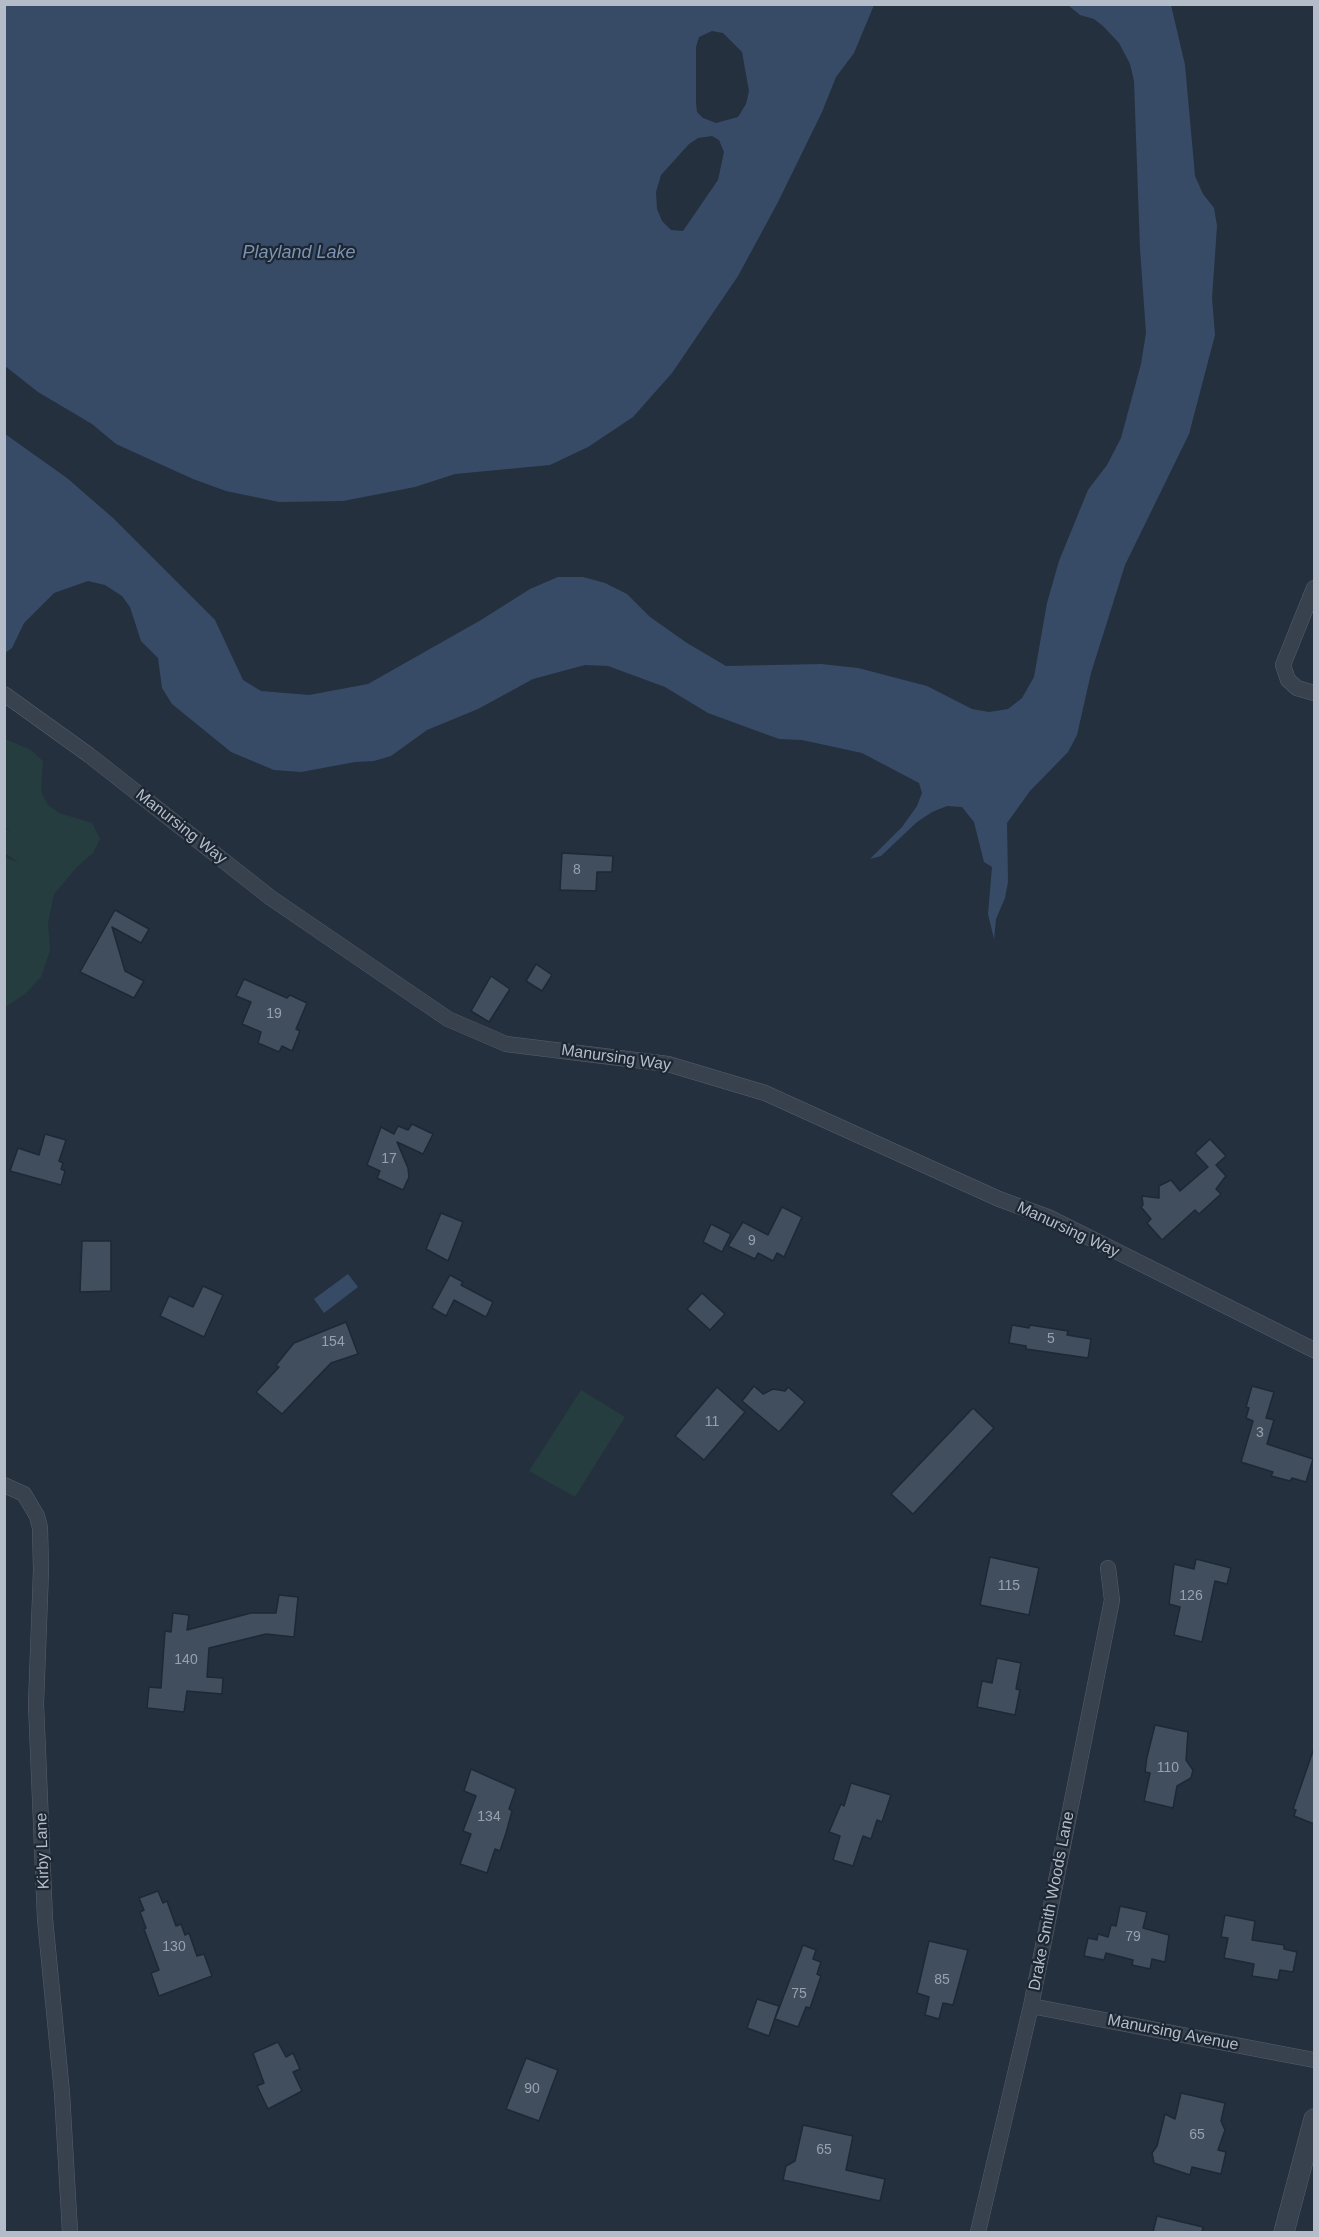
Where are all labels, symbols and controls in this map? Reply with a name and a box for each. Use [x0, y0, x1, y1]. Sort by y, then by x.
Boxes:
water label: Playland Lake [242, 242, 356, 264]
street label: Manursing Way [132, 785, 230, 869]
house number: 8 [573, 862, 581, 878]
house number: 19 [266, 1006, 282, 1022]
street label: Manursing Way [560, 1041, 672, 1075]
house number: 17 [381, 1151, 397, 1167]
street label: Manursing Way [1014, 1198, 1122, 1262]
house number: 9 [748, 1233, 756, 1249]
house number: 5 [1047, 1331, 1055, 1347]
house number: 154 [321, 1334, 345, 1350]
house number: 11 [705, 1414, 719, 1430]
house number: 3 [1256, 1425, 1264, 1441]
house number: 115 [998, 1578, 1020, 1594]
house number: 126 [1179, 1588, 1203, 1604]
house number: 140 [174, 1652, 198, 1668]
house number: 110 [1157, 1760, 1179, 1776]
house number: 134 [477, 1809, 501, 1825]
street label: Drake Smith Woods Lane [1025, 1810, 1079, 1992]
street label: Kirby Lane [32, 1812, 54, 1890]
house number: 79 [1125, 1929, 1141, 1945]
house number: 130 [162, 1939, 186, 1955]
house number: 85 [934, 1972, 950, 1988]
house number: 75 [791, 1986, 807, 2002]
street label: Manursing Avenue [1106, 2011, 1240, 2055]
house number: 90 [524, 2081, 540, 2097]
house number: 65 [1189, 2127, 1205, 2143]
house number: 65 [816, 2142, 832, 2158]

